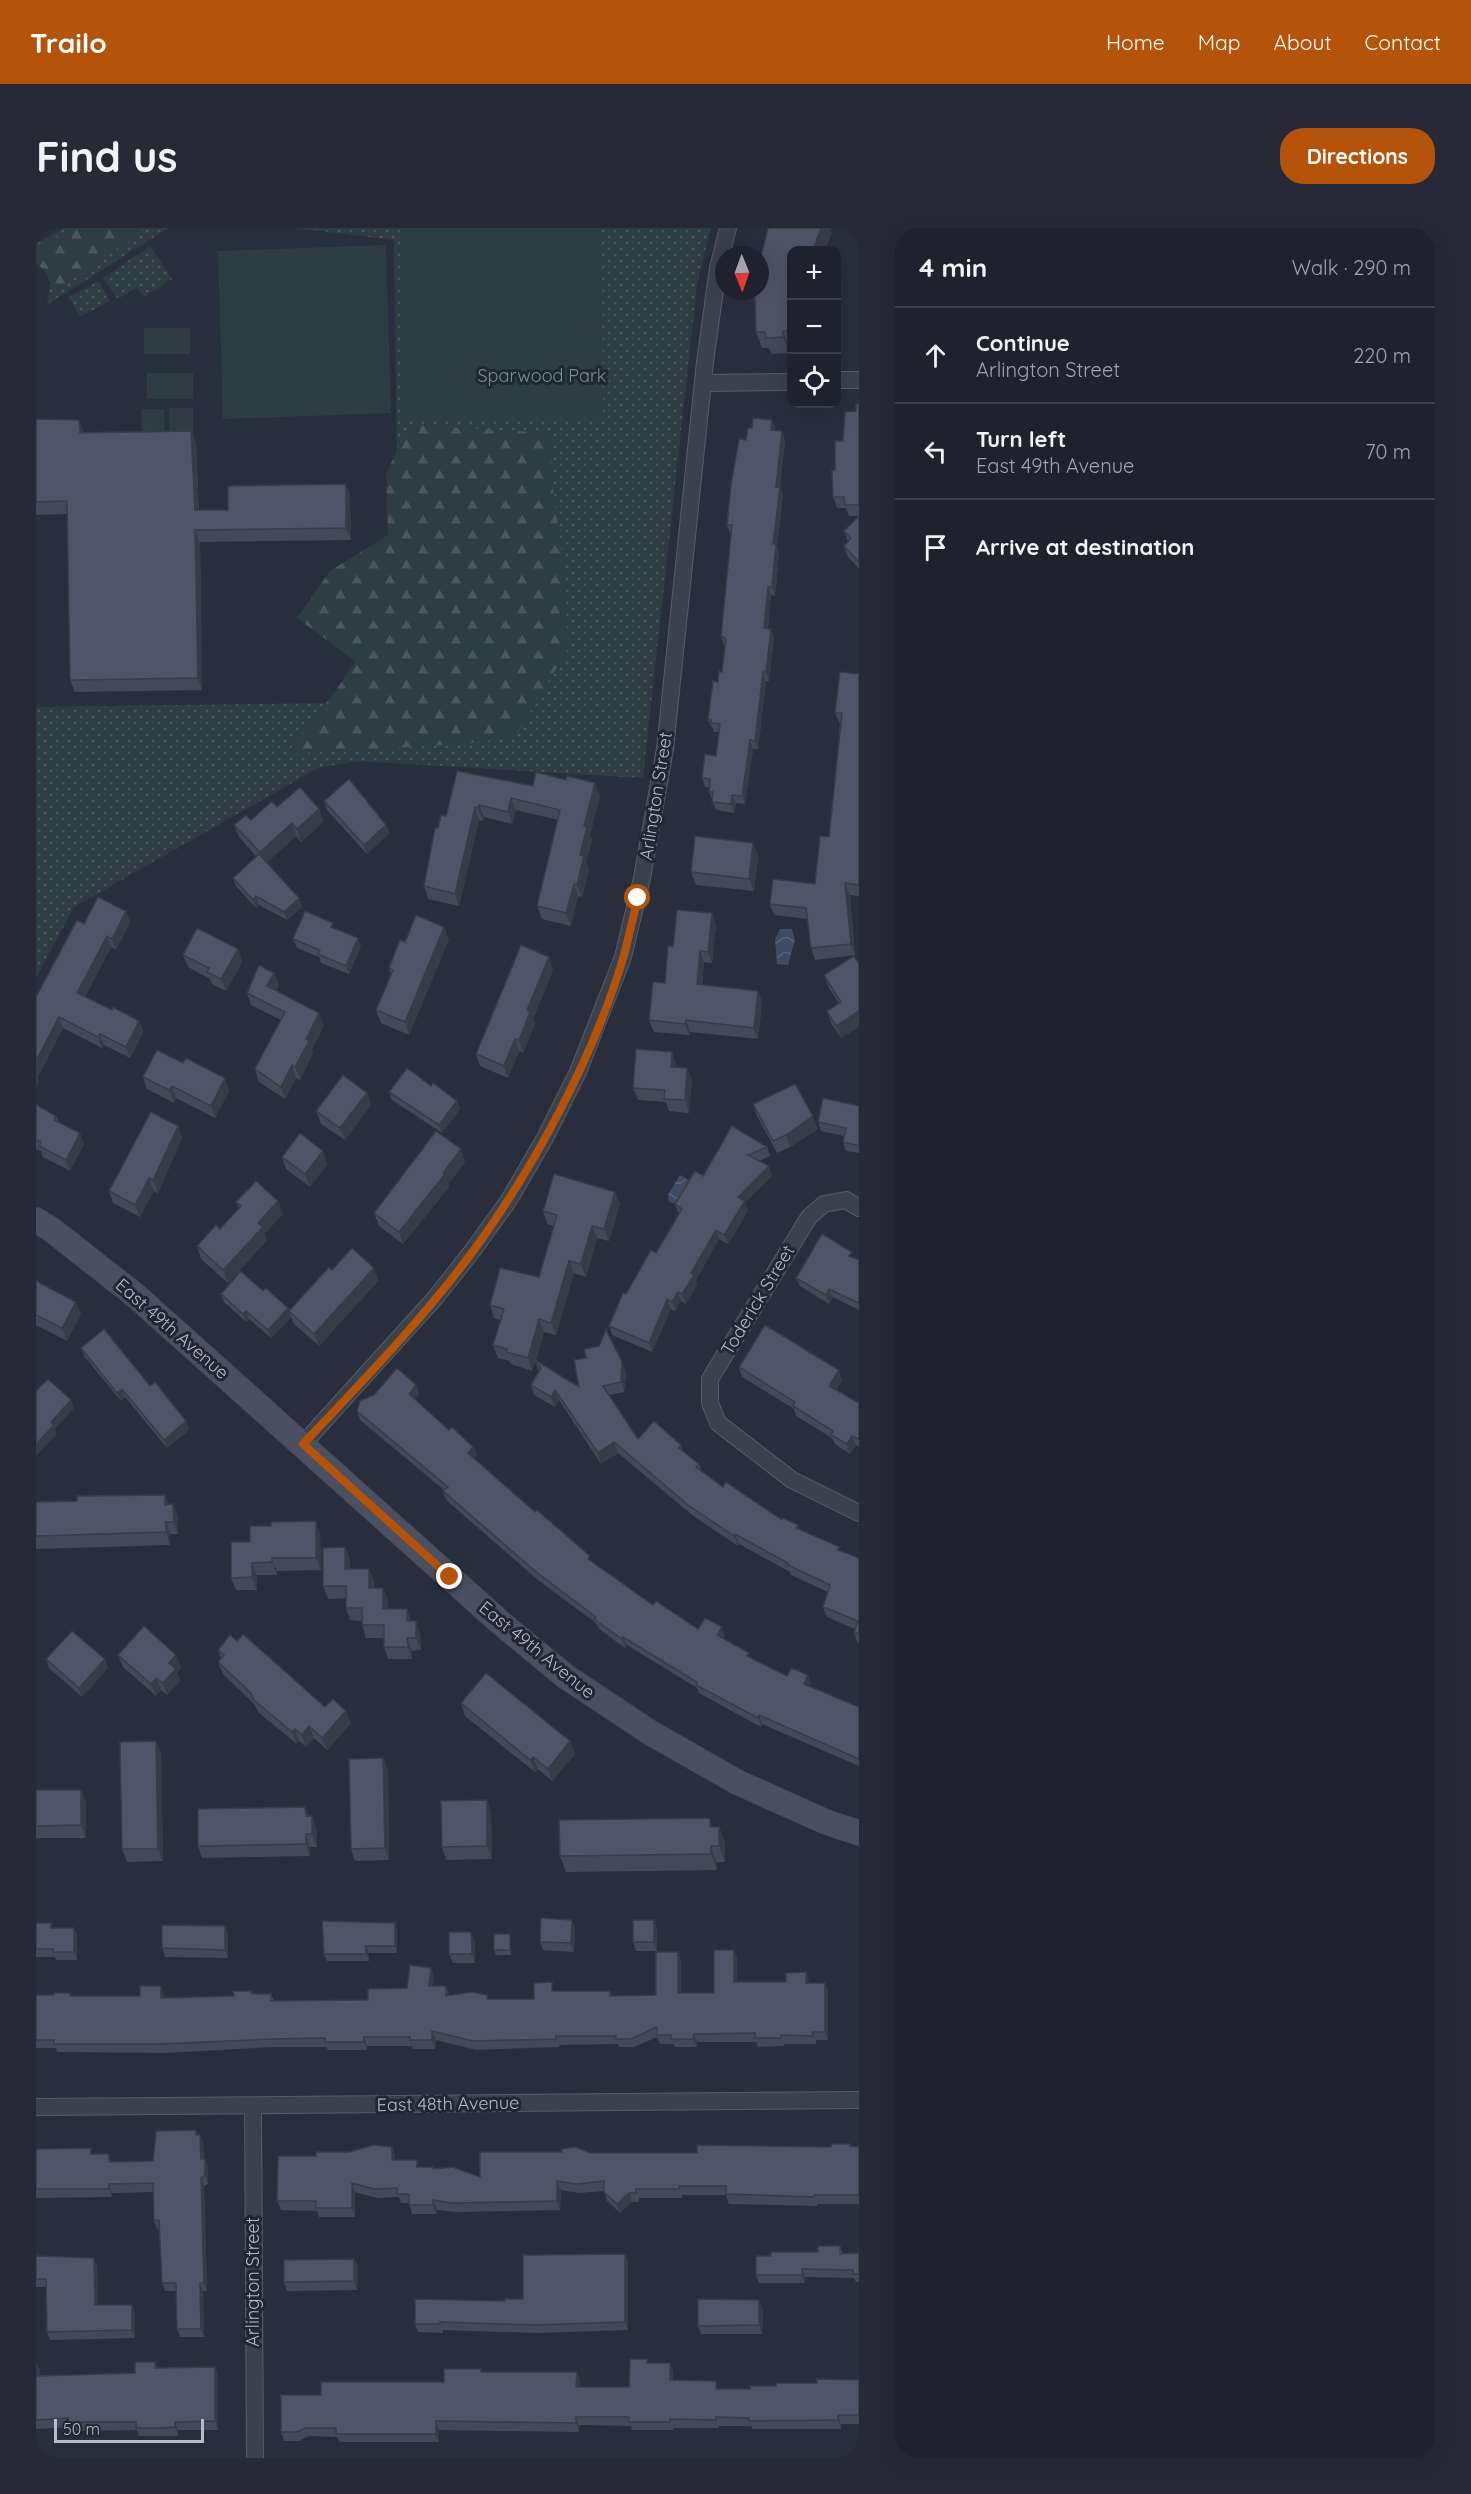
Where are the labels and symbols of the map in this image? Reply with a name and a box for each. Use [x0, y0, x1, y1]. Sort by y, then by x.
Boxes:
north arrow [715, 246, 769, 300]
park label: Sparwood Park [478, 364, 606, 387]
street label: Arlington Street [634, 730, 677, 862]
route start [624, 884, 650, 910]
street label: Toderick Street [716, 1240, 799, 1359]
street label: East 49th Avenue [111, 1273, 234, 1384]
route end [436, 1563, 462, 1589]
street label: East 49th Avenue [475, 1596, 600, 1703]
street label: East 48th Avenue [376, 2091, 519, 2116]
street label: Arlington Street [241, 2217, 264, 2347]
scale bar [54, 2416, 204, 2444]

